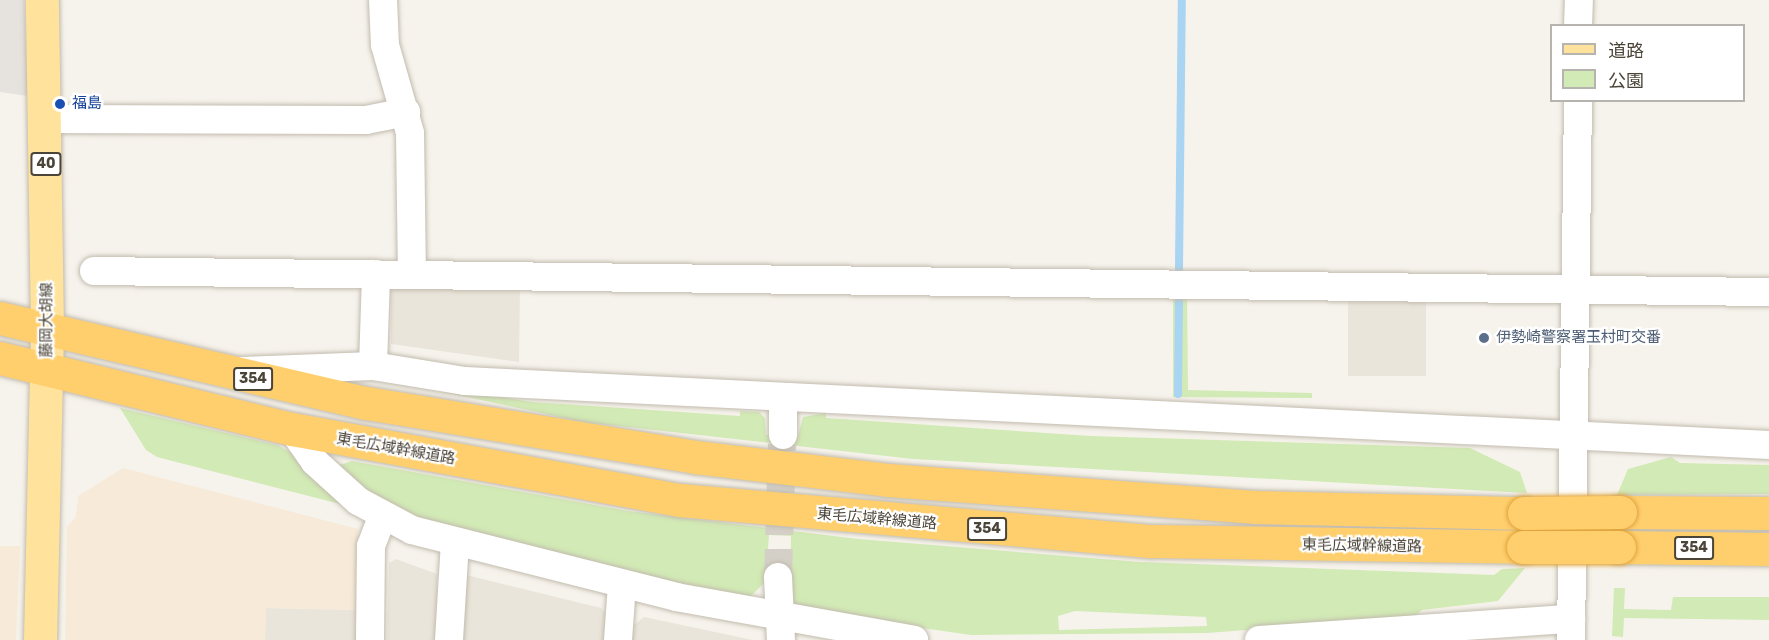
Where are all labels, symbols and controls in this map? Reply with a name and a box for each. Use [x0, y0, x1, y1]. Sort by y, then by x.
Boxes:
legend [1550, 24, 1745, 102]
text: 道路 [1608, 40, 1644, 62]
text: 公園 [1608, 70, 1644, 92]
place label: 福島 [72, 95, 102, 113]
marker: 福島 [53, 97, 67, 111]
road number: 40 [30, 153, 63, 175]
street label: 藤岡大胡線 [38, 283, 56, 357]
place label: 伊勢崎警察署玉村町交番 [1496, 329, 1661, 347]
marker: 伊勢崎警察署玉村町交番 [1477, 331, 1491, 345]
road number: 354 [232, 368, 274, 390]
street label: 東毛広域幹線道路 [335, 430, 457, 468]
street label: 東毛広域幹線道路 [816, 505, 938, 533]
road number: 354 [966, 518, 1008, 540]
street label: 東毛広域幹線道路 [1302, 536, 1422, 556]
road number: 354 [1673, 537, 1715, 559]

